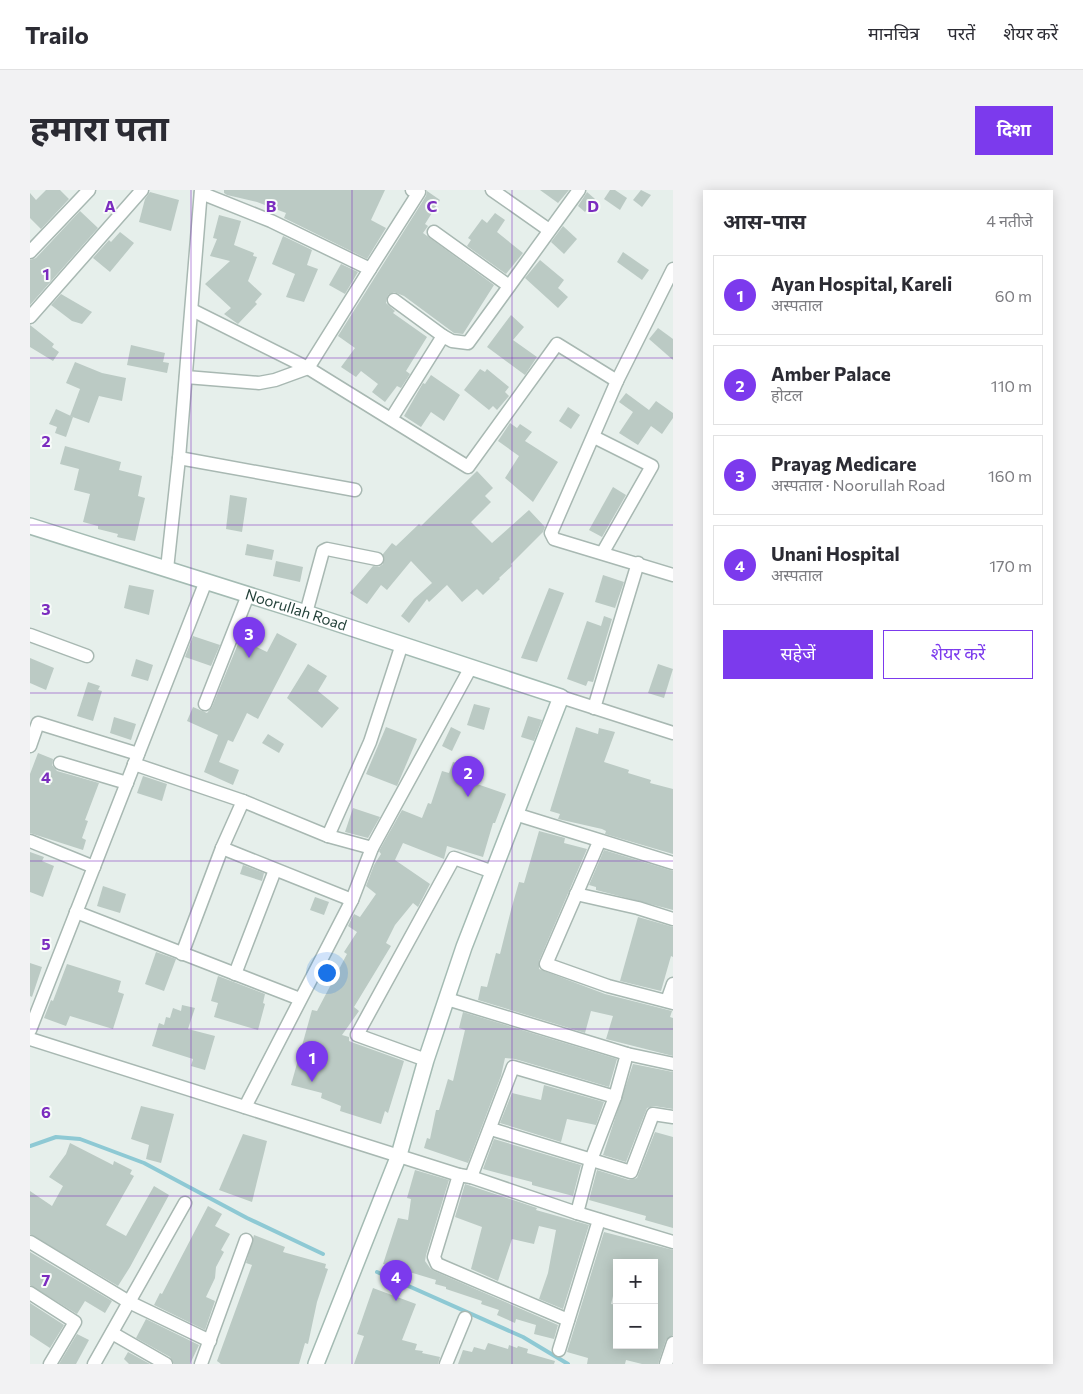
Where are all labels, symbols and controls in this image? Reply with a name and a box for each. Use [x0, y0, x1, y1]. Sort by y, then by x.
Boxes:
text: Trailo [25, 20, 89, 49]
text: मानचित्र [868, 22, 919, 44]
text: परतें [947, 22, 975, 44]
text: शेयर करें [1003, 22, 1058, 44]
text: हमारा पता [30, 105, 169, 148]
button: दिशा [975, 106, 1053, 155]
text: A [104, 196, 116, 215]
text: B [266, 196, 277, 215]
text: C [427, 196, 438, 215]
text: D [587, 196, 599, 215]
text: आस-पास [723, 208, 806, 233]
text: 4 नतीजे [986, 211, 1033, 230]
text: 1 [42, 264, 50, 283]
text: Ayan Hospital, Kareli [771, 272, 952, 295]
text: 1 [736, 286, 744, 305]
text: 60 m [995, 286, 1032, 305]
text: अस्पताल [771, 295, 823, 314]
text: Amber Palace [771, 362, 891, 385]
text: 2 [735, 376, 745, 395]
text: 110 m [991, 376, 1032, 395]
text: होटल [771, 385, 803, 404]
text: 2 [41, 431, 51, 450]
text: Prayag Medicare [771, 452, 916, 475]
text: 3 [735, 466, 745, 485]
text: 160 m [988, 466, 1032, 485]
text: अस्पताल · Noorullah Road [771, 475, 945, 494]
text: Unani Hospital [771, 542, 900, 565]
text: 4 [735, 556, 745, 575]
text: 170 m [989, 556, 1032, 575]
text: अस्पताल [771, 565, 823, 584]
street label: Noorullah Road [243, 584, 349, 634]
text: 3 [41, 599, 51, 618]
pin: 3 [233, 617, 265, 658]
button: सहेजें [723, 630, 873, 679]
button: शेयर करें [883, 630, 1033, 679]
pin: 2 [452, 756, 484, 797]
text: 4 [41, 767, 51, 786]
text: 5 [41, 934, 51, 953]
your location [314, 960, 340, 986]
pin: 1 [296, 1041, 328, 1082]
text: 6 [41, 1102, 51, 1121]
map controls [613, 1259, 658, 1349]
button: + [613, 1259, 658, 1304]
pin: 4 [380, 1260, 412, 1301]
text: 7 [42, 1270, 51, 1289]
button: − [613, 1304, 658, 1349]

